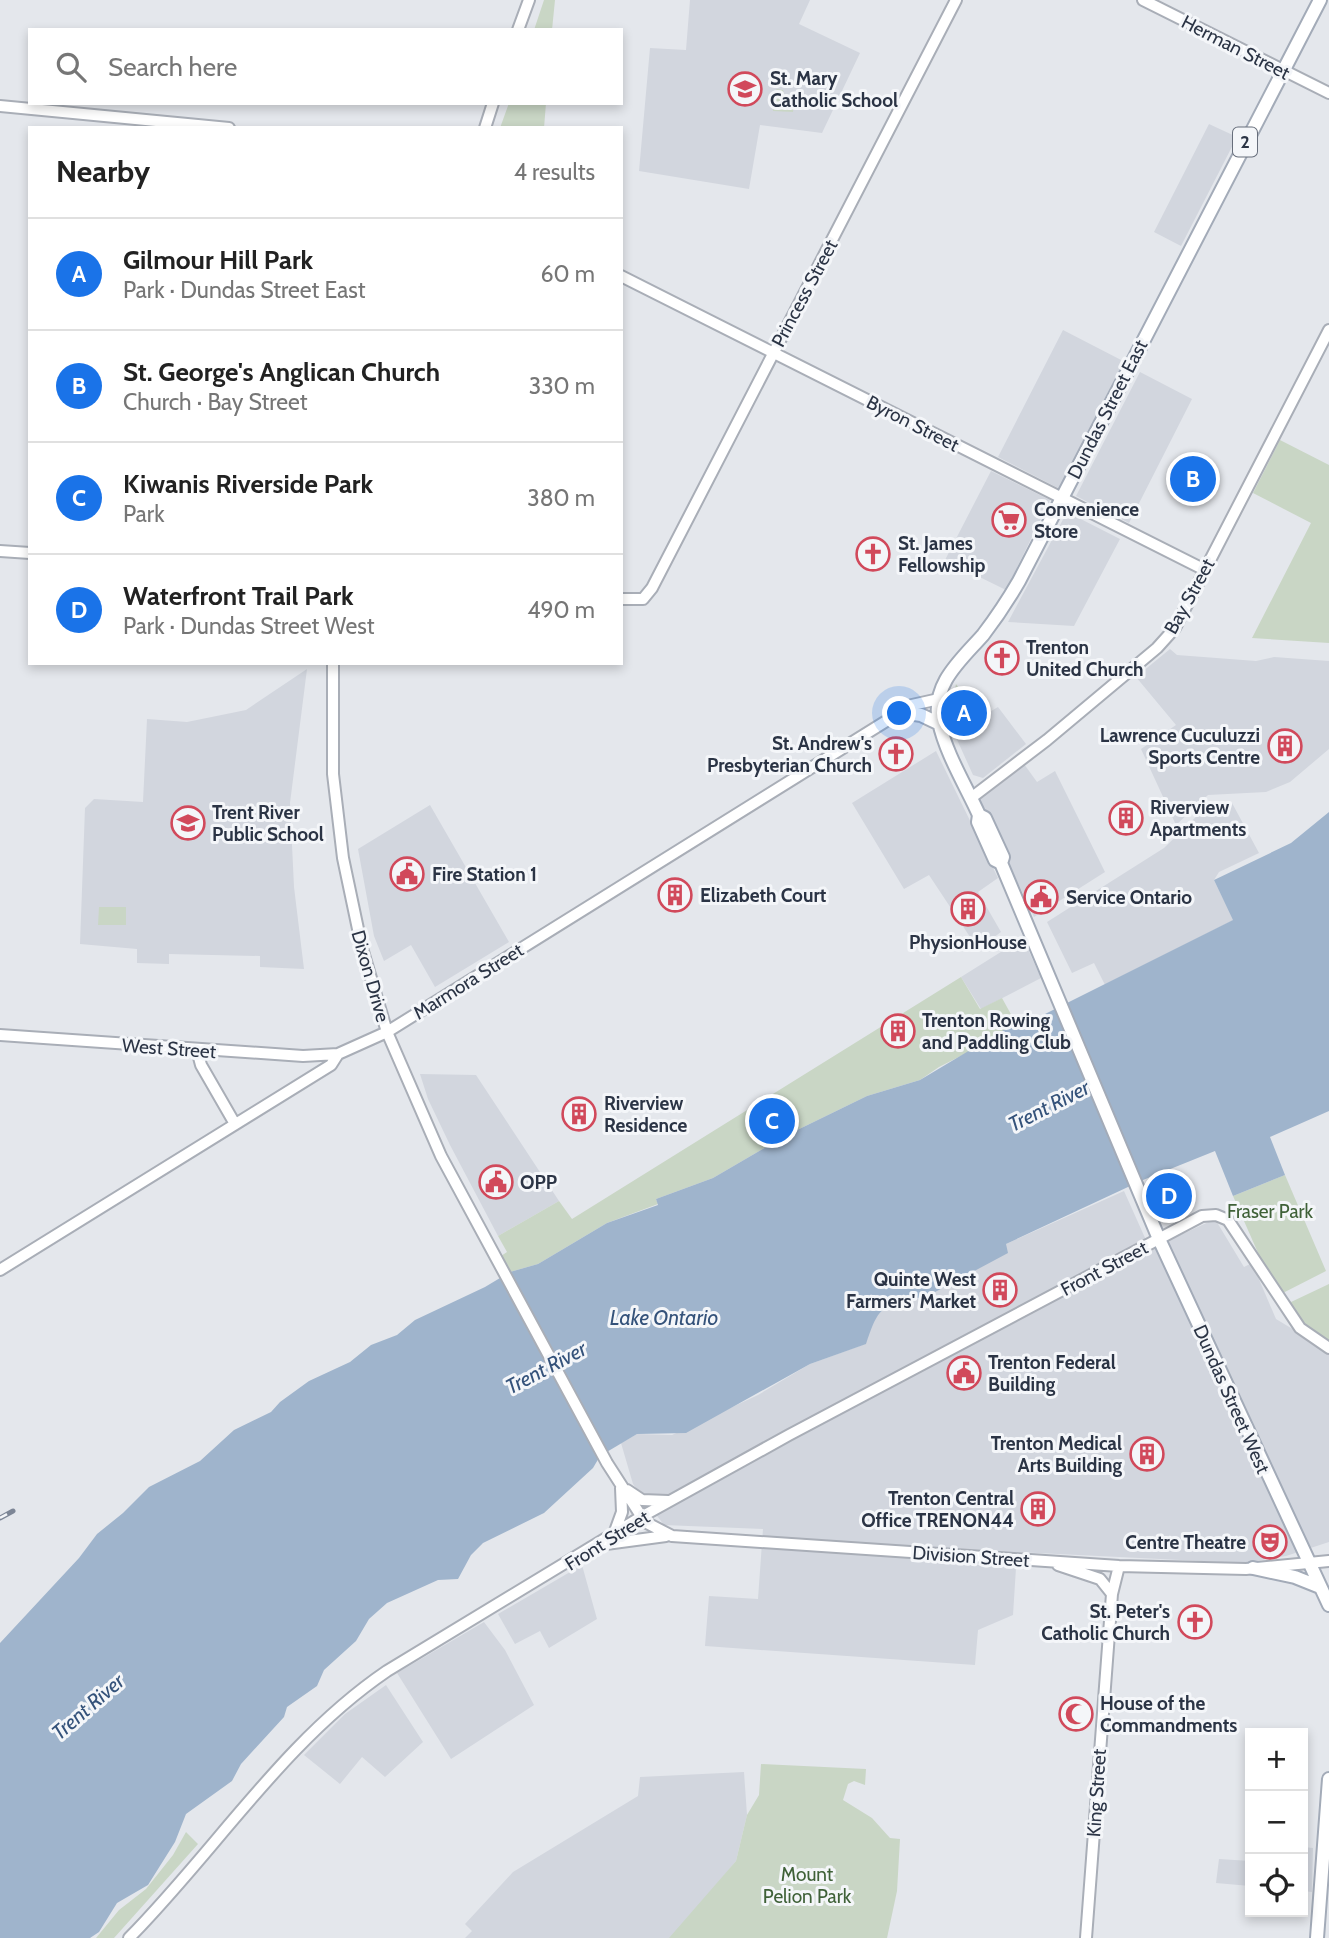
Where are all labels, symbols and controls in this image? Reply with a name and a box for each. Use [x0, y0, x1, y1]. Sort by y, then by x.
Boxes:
street label: Herman Street [1178, 10, 1294, 85]
search box [28, 28, 623, 105]
icon: search [52, 48, 90, 86]
text: Search here [108, 51, 237, 83]
place label: St. Mary Catholic School [770, 67, 898, 112]
school or university icon: St. Mary Catholic School [726, 70, 764, 108]
road number: 2 [1233, 127, 1257, 156]
text: Nearby [56, 153, 150, 190]
text: 4 results [514, 158, 595, 186]
street label: Princess Street [766, 235, 843, 351]
text: Gilmour Hill Park [123, 244, 313, 276]
text: A [72, 260, 86, 288]
text: 60 m [541, 260, 595, 288]
text: Park · Dundas Street East [123, 276, 366, 304]
street label: Dundas Street East [1062, 335, 1153, 483]
text: St. George's Anglican Church [123, 356, 440, 388]
text: B [72, 372, 86, 400]
text: 330 m [529, 372, 595, 400]
text: Church · Bay Street [123, 388, 308, 416]
street label: Byron Street [863, 390, 963, 457]
pin: B [1170, 453, 1216, 505]
text: Kiwanis Riverside Park [123, 468, 373, 500]
text: C [72, 484, 86, 512]
text: 380 m [527, 484, 595, 512]
place label: Convenience Store [1034, 498, 1139, 543]
text: Park [123, 500, 164, 528]
supermarket icon: Convenience Store [990, 501, 1028, 539]
place label: St. James Fellowship [898, 532, 986, 577]
church icon: St. James Fellowship [854, 535, 892, 573]
street label: Bay Street [1159, 554, 1220, 638]
text: Waterfront Trail Park [123, 580, 354, 612]
text: D [71, 596, 87, 624]
text: 490 m [527, 596, 595, 624]
text: Park · Dundas Street West [123, 612, 374, 640]
place label: Trenton United Church [1026, 636, 1144, 681]
church icon: Trenton United Church [983, 639, 1021, 677]
pin: A [941, 687, 987, 739]
your location [882, 696, 916, 730]
place label: Lawrence Cuculuzzi Sports Centre [1100, 724, 1260, 769]
building icon: Lawrence Cuculuzzi Sports Centre [1266, 727, 1304, 765]
place label: St. Andrew's Presbyterian Church [707, 732, 872, 777]
church icon: St. Andrew's Presbyterian Church [877, 735, 915, 773]
place label: Riverview Apartments [1150, 796, 1246, 841]
building icon: Riverview Apartments [1107, 799, 1145, 837]
place label: Trent River Public School [212, 801, 324, 846]
school or university icon: Trent River Public School [169, 804, 207, 842]
public building icon: Fire Station 1 [388, 855, 426, 893]
place label: Fire Station 1 [432, 863, 537, 886]
building icon: Elizabeth Court [656, 876, 694, 914]
public building icon: Service Ontario [1022, 878, 1060, 916]
place label: Elizabeth Court [700, 884, 827, 907]
place label: Service Ontario [1066, 886, 1192, 909]
building icon: PhysionHouse [949, 890, 987, 928]
street label: Dixon Drive [346, 928, 395, 1025]
place label: PhysionHouse [909, 931, 1027, 954]
street label: Marmora Street [409, 938, 528, 1024]
place label: Trenton Rowing and Paddling Club [922, 1009, 1071, 1054]
building icon: Trenton Rowing and Paddling Club [879, 1012, 917, 1050]
street label: West Street [121, 1034, 217, 1063]
water label: Trent River [1004, 1074, 1095, 1137]
place label: Riverview Residence [604, 1092, 688, 1137]
building icon: Riverview Residence [560, 1095, 598, 1133]
pin: C [749, 1095, 795, 1147]
public building icon: OPP [477, 1163, 515, 1201]
pin: D [1146, 1170, 1192, 1222]
place label: OPP [520, 1171, 557, 1194]
park label: Fraser Park [1227, 1200, 1314, 1223]
street label: Front Street [1057, 1236, 1152, 1301]
place label: Quinte West Farmers' Market [846, 1268, 976, 1313]
building icon: Quinte West Farmers' Market [981, 1271, 1019, 1309]
water label: Lake Ontario [610, 1305, 718, 1330]
street label: Dundas Street West [1188, 1321, 1275, 1478]
water label: Trent River [501, 1335, 592, 1399]
place label: Trenton Federal Building [988, 1351, 1116, 1396]
public building icon: Trenton Federal Building [945, 1354, 983, 1392]
place label: Trenton Medical Arts Building [991, 1432, 1122, 1477]
building icon: Trenton Medical Arts Building [1128, 1435, 1166, 1473]
place label: Trenton Central Office TRENON44 [861, 1487, 1014, 1532]
building icon: Trenton Central Office TRENON44 [1019, 1490, 1057, 1528]
street label: Front Street [561, 1505, 654, 1575]
theatre icon: Centre Theatre [1251, 1523, 1289, 1561]
place label: Centre Theatre [1125, 1531, 1246, 1554]
street label: Division Street [912, 1541, 1031, 1572]
place label: St. Peter's Catholic Church [1041, 1600, 1170, 1645]
church icon: St. Peter's Catholic Church [1176, 1603, 1214, 1641]
water label: Trent River [46, 1667, 130, 1745]
place label: House of the Commandments [1100, 1692, 1237, 1737]
mosque icon: House of the Commandments [1057, 1695, 1095, 1733]
map controls [1245, 1728, 1308, 1917]
button: + [1245, 1728, 1308, 1791]
street label: King Street [1082, 1748, 1111, 1838]
button: − [1245, 1791, 1308, 1854]
button: locate [1245, 1854, 1308, 1917]
park label: Mount Pelion Park [763, 1863, 852, 1908]

